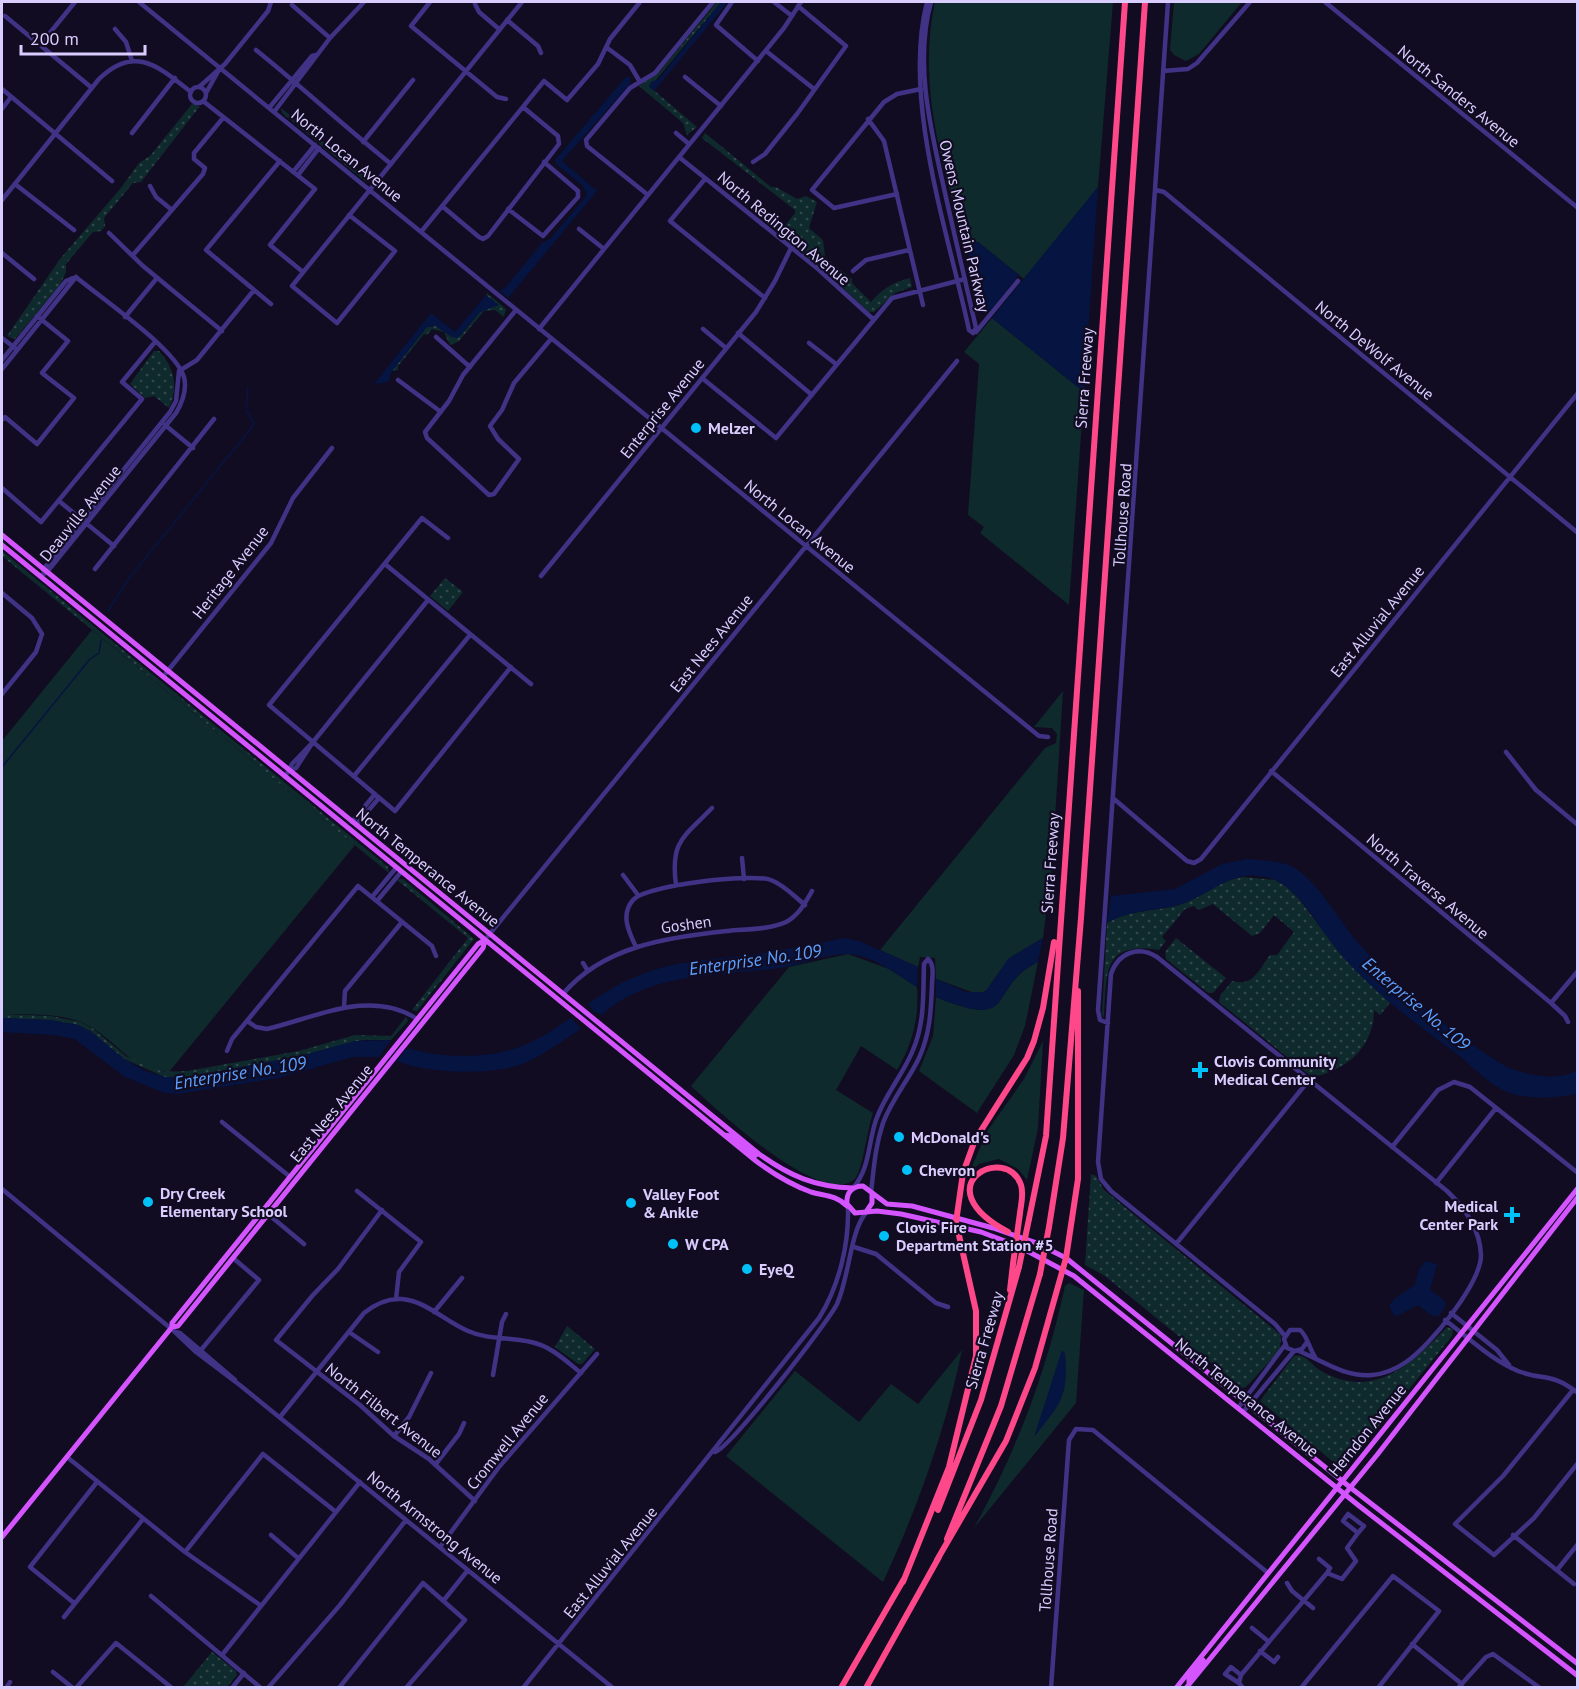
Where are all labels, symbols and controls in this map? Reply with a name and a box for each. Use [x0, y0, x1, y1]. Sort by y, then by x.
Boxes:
scale bar [21, 18, 146, 56]
text: 200 m [30, 27, 79, 50]
street label: North Sanders Avenue [1394, 41, 1524, 151]
street label: North Locan Avenue [287, 104, 407, 206]
street label: Owens Mountain Parkway [935, 138, 995, 315]
street label: North Redington Avenue [714, 167, 854, 289]
street label: North DeWolf Avenue [1312, 296, 1438, 404]
street label: Sierra Freeway [1071, 327, 1098, 429]
street label: Enterprise Avenue [615, 354, 709, 462]
place label: Melzer [708, 418, 755, 438]
marker: Melzer [689, 421, 703, 435]
street label: Deauville Avenue [35, 461, 125, 565]
street label: Tollhouse Road [1108, 463, 1136, 567]
street label: North Locan Avenue [740, 475, 860, 577]
street label: Heritage Avenue [188, 522, 272, 622]
street label: East Alluvial Avenue [1326, 561, 1428, 681]
street label: East Nees Avenue [665, 590, 757, 696]
street label: North Temperance Avenue [352, 803, 504, 931]
street label: Sierra Freeway [1037, 812, 1064, 914]
street label: North Traverse Avenue [1363, 829, 1493, 943]
street label: Goshen [659, 911, 713, 937]
water label: Enterprise No. 109 [687, 939, 823, 980]
water label: Enterprise No. 109 [1358, 952, 1475, 1056]
water label: Enterprise No. 109 [172, 1051, 308, 1094]
place label: Clovis Community Medical Center [1214, 1051, 1336, 1089]
street label: East Nees Avenue [285, 1060, 377, 1166]
marker: Clovis Community Medical Center [1191, 1061, 1209, 1079]
place label: McDonald's [911, 1127, 990, 1147]
marker: McDonald's [892, 1130, 906, 1144]
place label: Chevron [919, 1160, 975, 1180]
marker: Chevron [900, 1163, 914, 1177]
place label: Dry Creek Elementary School [160, 1183, 287, 1221]
place label: Valley Foot & Ankle [642, 1184, 719, 1222]
marker: Dry Creek Elementary School [141, 1195, 155, 1209]
marker: Valley Foot & Ankle [624, 1196, 638, 1210]
place label: Medical Center Park [1419, 1196, 1498, 1234]
marker: Medical Center Park [1503, 1206, 1521, 1224]
place label: Clovis Fire Department Station #5 [896, 1217, 1054, 1255]
marker: Clovis Fire Department Station #5 [877, 1229, 891, 1243]
place label: W CPA [685, 1234, 729, 1254]
marker: W CPA [666, 1237, 680, 1251]
place label: EyeQ [759, 1259, 795, 1279]
marker: EyeQ [740, 1262, 754, 1276]
street label: Sierra Freeway [960, 1288, 1008, 1391]
street label: North Temperance Avenue [1171, 1333, 1323, 1461]
street label: North Filbert Avenue [322, 1358, 446, 1462]
street label: Herndon Avenue [1324, 1380, 1410, 1480]
street label: Cromwell Avenue [462, 1389, 552, 1493]
street label: North Armstrong Avenue [363, 1466, 507, 1588]
street label: East Alluvial Avenue [559, 1502, 661, 1622]
street label: Tollhouse Road [1034, 1508, 1062, 1612]

